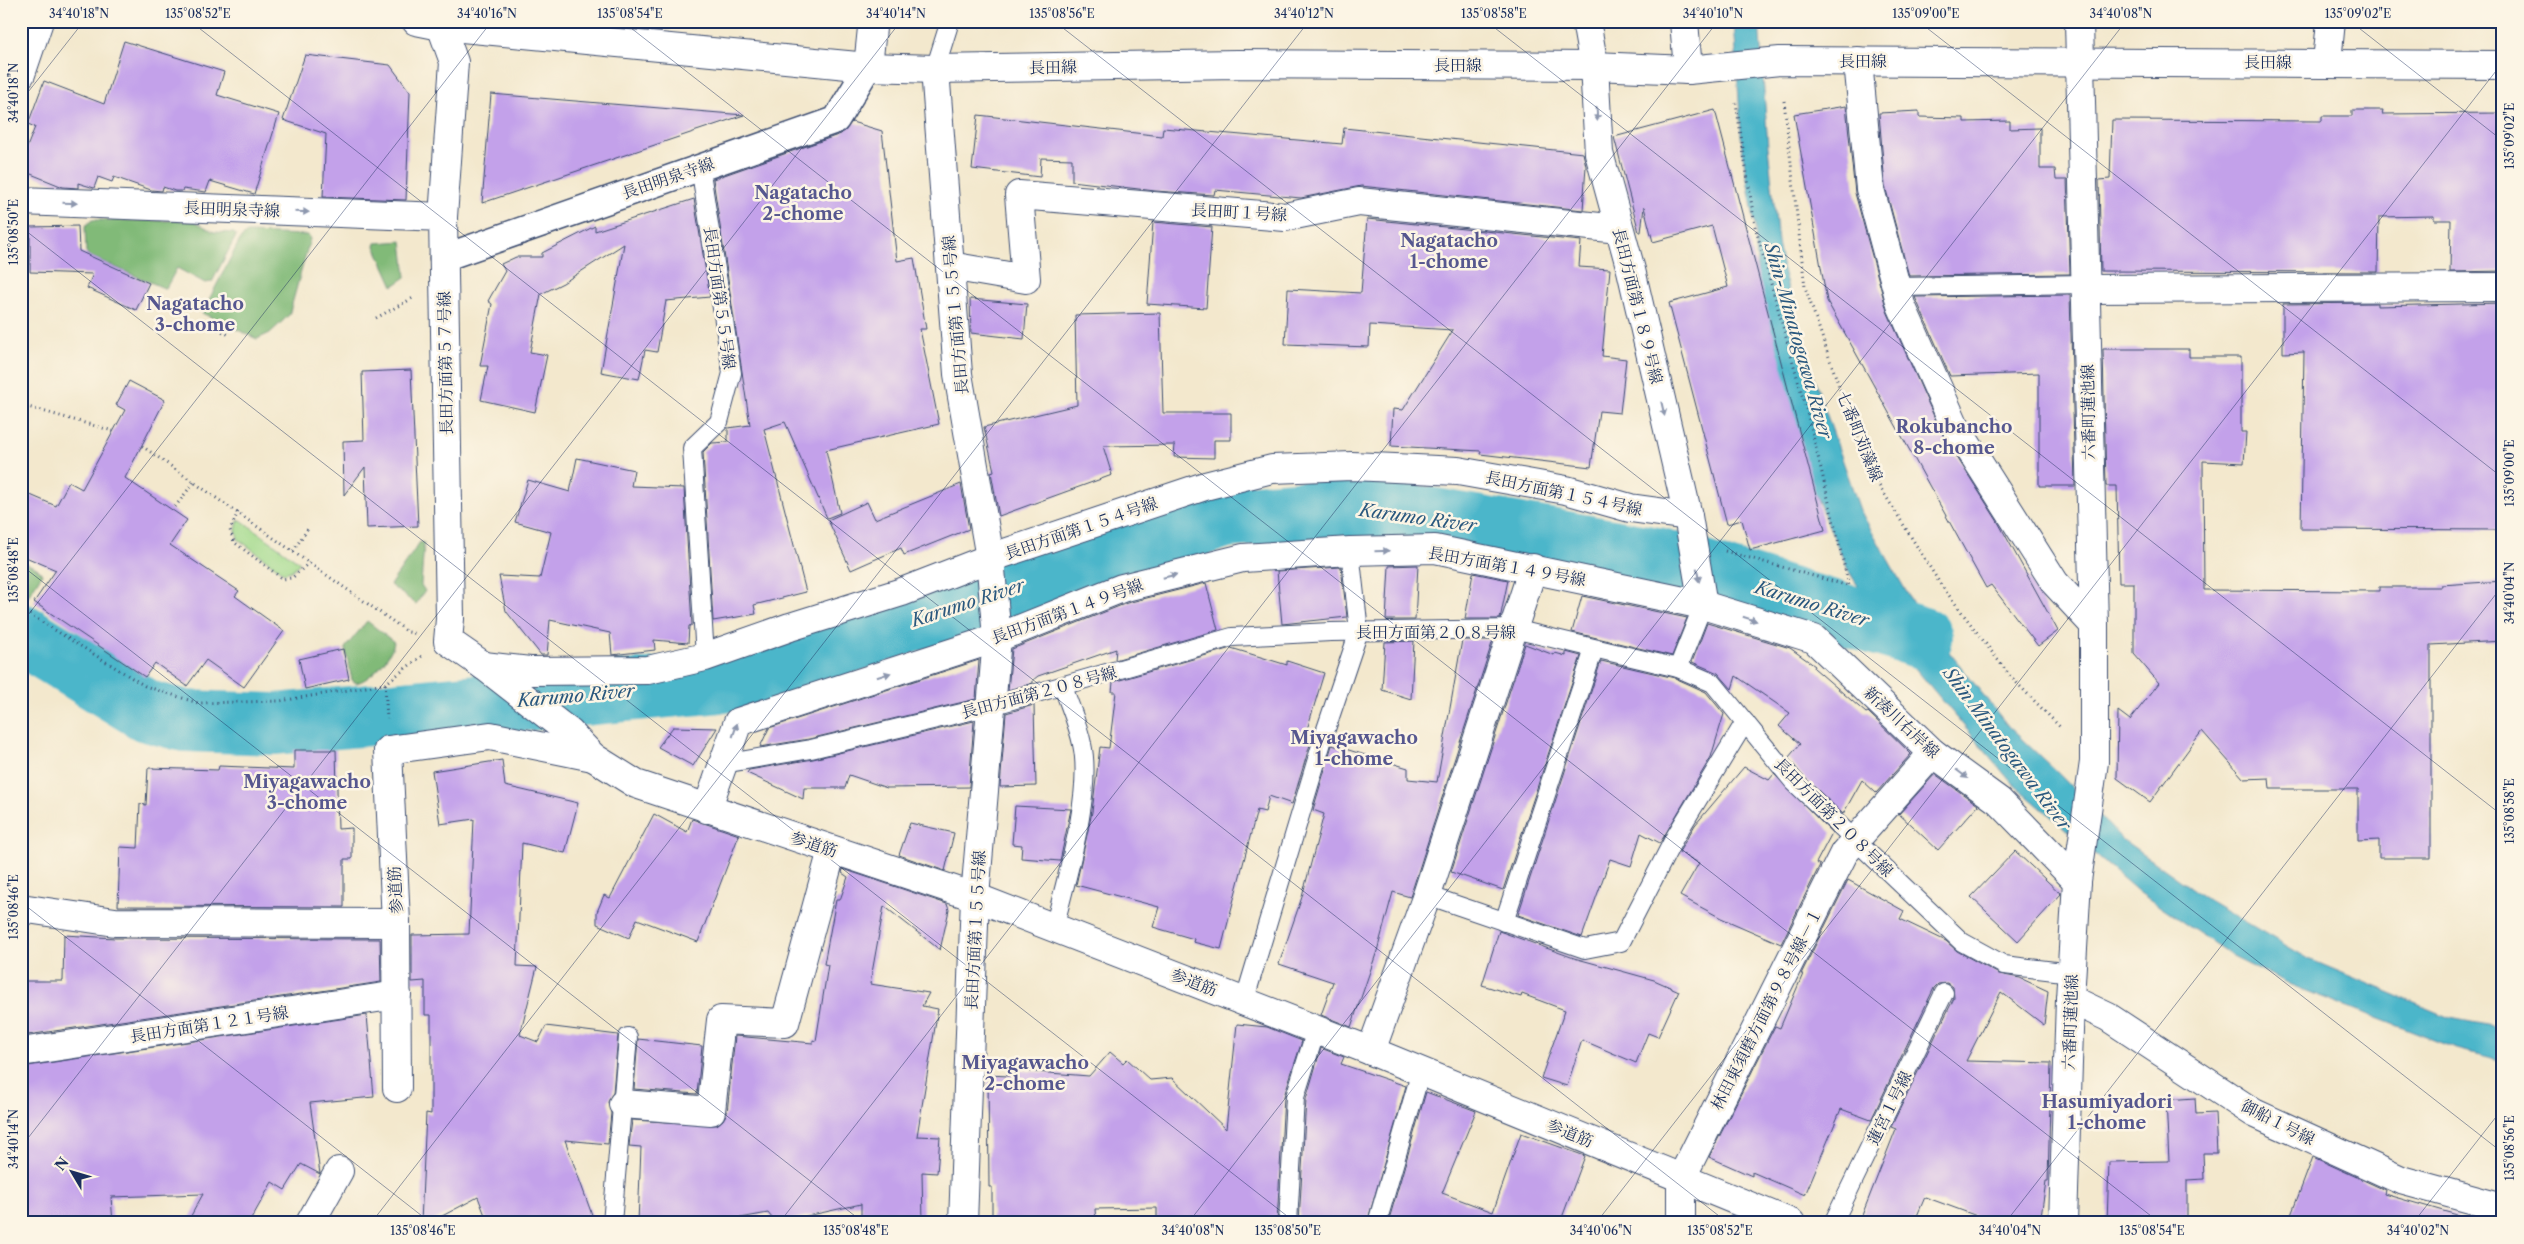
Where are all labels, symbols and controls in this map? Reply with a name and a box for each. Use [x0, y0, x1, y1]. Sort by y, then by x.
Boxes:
text: 34°40'18"N [49, 6, 109, 21]
text: 135°08'52"E [165, 6, 231, 21]
text: 34°40'16"N [457, 6, 517, 21]
text: 135°08'54"E [597, 6, 663, 21]
text: 34°40'14"N [866, 6, 926, 21]
text: 135°08'56"E [1029, 6, 1095, 21]
text: 34°40'12"N [1274, 6, 1334, 21]
text: 135°08'58"E [1461, 6, 1527, 21]
text: 34°40'10"N [1683, 6, 1743, 21]
text: 135°09'00"E [1892, 6, 1960, 21]
text: 34°40'08"N [2090, 6, 2152, 21]
text: 135°09'02"E [2325, 6, 2391, 21]
street label: 長田線 [1839, 51, 1887, 71]
street label: 長田線 [2244, 52, 2292, 72]
street label: 長田線 [1434, 55, 1482, 75]
street label: 長田線 [1029, 57, 1077, 77]
text: 34°40'18"N [6, 63, 21, 123]
text: 135°09'02"E [2502, 103, 2517, 169]
one-way arrow [1593, 107, 1601, 123]
street label: 長田明泉寺線 [619, 153, 717, 203]
district label: Nagatacho 2-chome [754, 182, 852, 225]
street label: 長田明泉寺線 [184, 197, 280, 221]
text: 135°08'50"E [6, 199, 21, 265]
one-way arrow [62, 199, 78, 207]
street label: 長田町１号線 [1191, 200, 1287, 224]
one-way arrow [295, 208, 311, 216]
street label: 長田方面第５５号線 [700, 225, 740, 371]
street label: 長田方面第１８９号線 [1609, 226, 1667, 386]
district label: Nagatacho 1-chome [1400, 230, 1498, 273]
street label: 長田方面第１５５号線 [938, 234, 972, 396]
water label: Shin-Minatogawa River [1759, 239, 1837, 443]
street label: 長田方面第５７号線 [434, 291, 456, 435]
district label: Nagatacho 3-chome [146, 293, 244, 336]
street label: 六番町蓮池線 [2077, 364, 2099, 460]
street label: 七番町苅藻線 [1833, 388, 1887, 484]
one-way arrow [1659, 401, 1667, 416]
district label: Rokubancho 8-chome [1895, 416, 2013, 459]
text: 135°09'00"E [2502, 439, 2517, 507]
street label: 長田方面第１５４号線 [1484, 467, 1644, 519]
street label: 長田方面第１５４号線 [1002, 492, 1160, 564]
water label: Karumo River [1356, 499, 1479, 537]
text: 135°08'48"E [6, 537, 21, 603]
street label: 長田方面第１４９号線 [1426, 542, 1588, 590]
one-way arrow [1374, 546, 1390, 554]
text: 34°40'04"N [2502, 562, 2517, 624]
one-way arrow [1694, 567, 1702, 583]
one-way arrow [1162, 572, 1177, 580]
water label: Karumo River [907, 574, 1029, 632]
street label: 長田方面第１４９号線 [988, 574, 1146, 648]
water label: Karumo River [1751, 576, 1873, 632]
one-way arrow [1742, 616, 1757, 624]
street label: 長田方面第２０８号線 [1356, 622, 1516, 642]
street label: 長田方面第２０８号線 [959, 662, 1119, 722]
water label: Shin Minatogawa River [1938, 662, 2077, 836]
one-way arrow [877, 671, 892, 679]
water label: Karumo River [514, 680, 637, 712]
street label: 新湊川右岸線 [1860, 682, 1944, 762]
one-way arrow [731, 722, 739, 737]
district label: Miyagawacho 1-chome [1290, 727, 1418, 770]
street label: 長田方面第２０８号線 [1770, 753, 1898, 881]
one-way arrow [1955, 769, 1969, 779]
district label: Miyagawacho 3-chome [243, 771, 371, 814]
text: 135°08'58"E [2502, 778, 2517, 844]
street label: 参道筋 [788, 827, 840, 861]
street label: 長田方面第１５５号線 [961, 850, 989, 1010]
street label: 参道筋 [384, 866, 406, 914]
text: 135°08'46"E [6, 874, 21, 940]
street label: 林田東須磨方面第９８号線－１ [1706, 905, 1826, 1113]
street label: 参道筋 [1168, 964, 1220, 1000]
street label: 六番町蓮池線 [2058, 974, 2082, 1070]
street label: 長田方面第１２１号線 [128, 1002, 290, 1046]
district label: Miyagawacho 2-chome [961, 1052, 1089, 1095]
street label: 蓮宮１号線 [1862, 1068, 1916, 1148]
district label: Hasumiyadori 1-chome [2041, 1091, 2173, 1134]
street label: 御船１号線 [2238, 1095, 2318, 1149]
text: 34°40'14"N [6, 1109, 21, 1169]
street label: 参道筋 [1544, 1115, 1596, 1151]
text: 135°08'56"E [2502, 1115, 2517, 1181]
north arrow [48, 1146, 98, 1196]
text: N [51, 1154, 73, 1174]
text: 135°08'46"E [390, 1223, 456, 1238]
text: 135°08'48"E [823, 1223, 889, 1238]
text: 34°40'08"N [1162, 1223, 1224, 1238]
text: 135°08'50"E [1255, 1223, 1321, 1238]
text: 34°40'06"N [1570, 1223, 1632, 1238]
text: 135°08'52"E [1687, 1223, 1753, 1238]
text: 34°40'04"N [1979, 1223, 2041, 1238]
text: 135°08'54"E [2119, 1223, 2185, 1238]
text: 34°40'02"N [2387, 1223, 2449, 1238]

